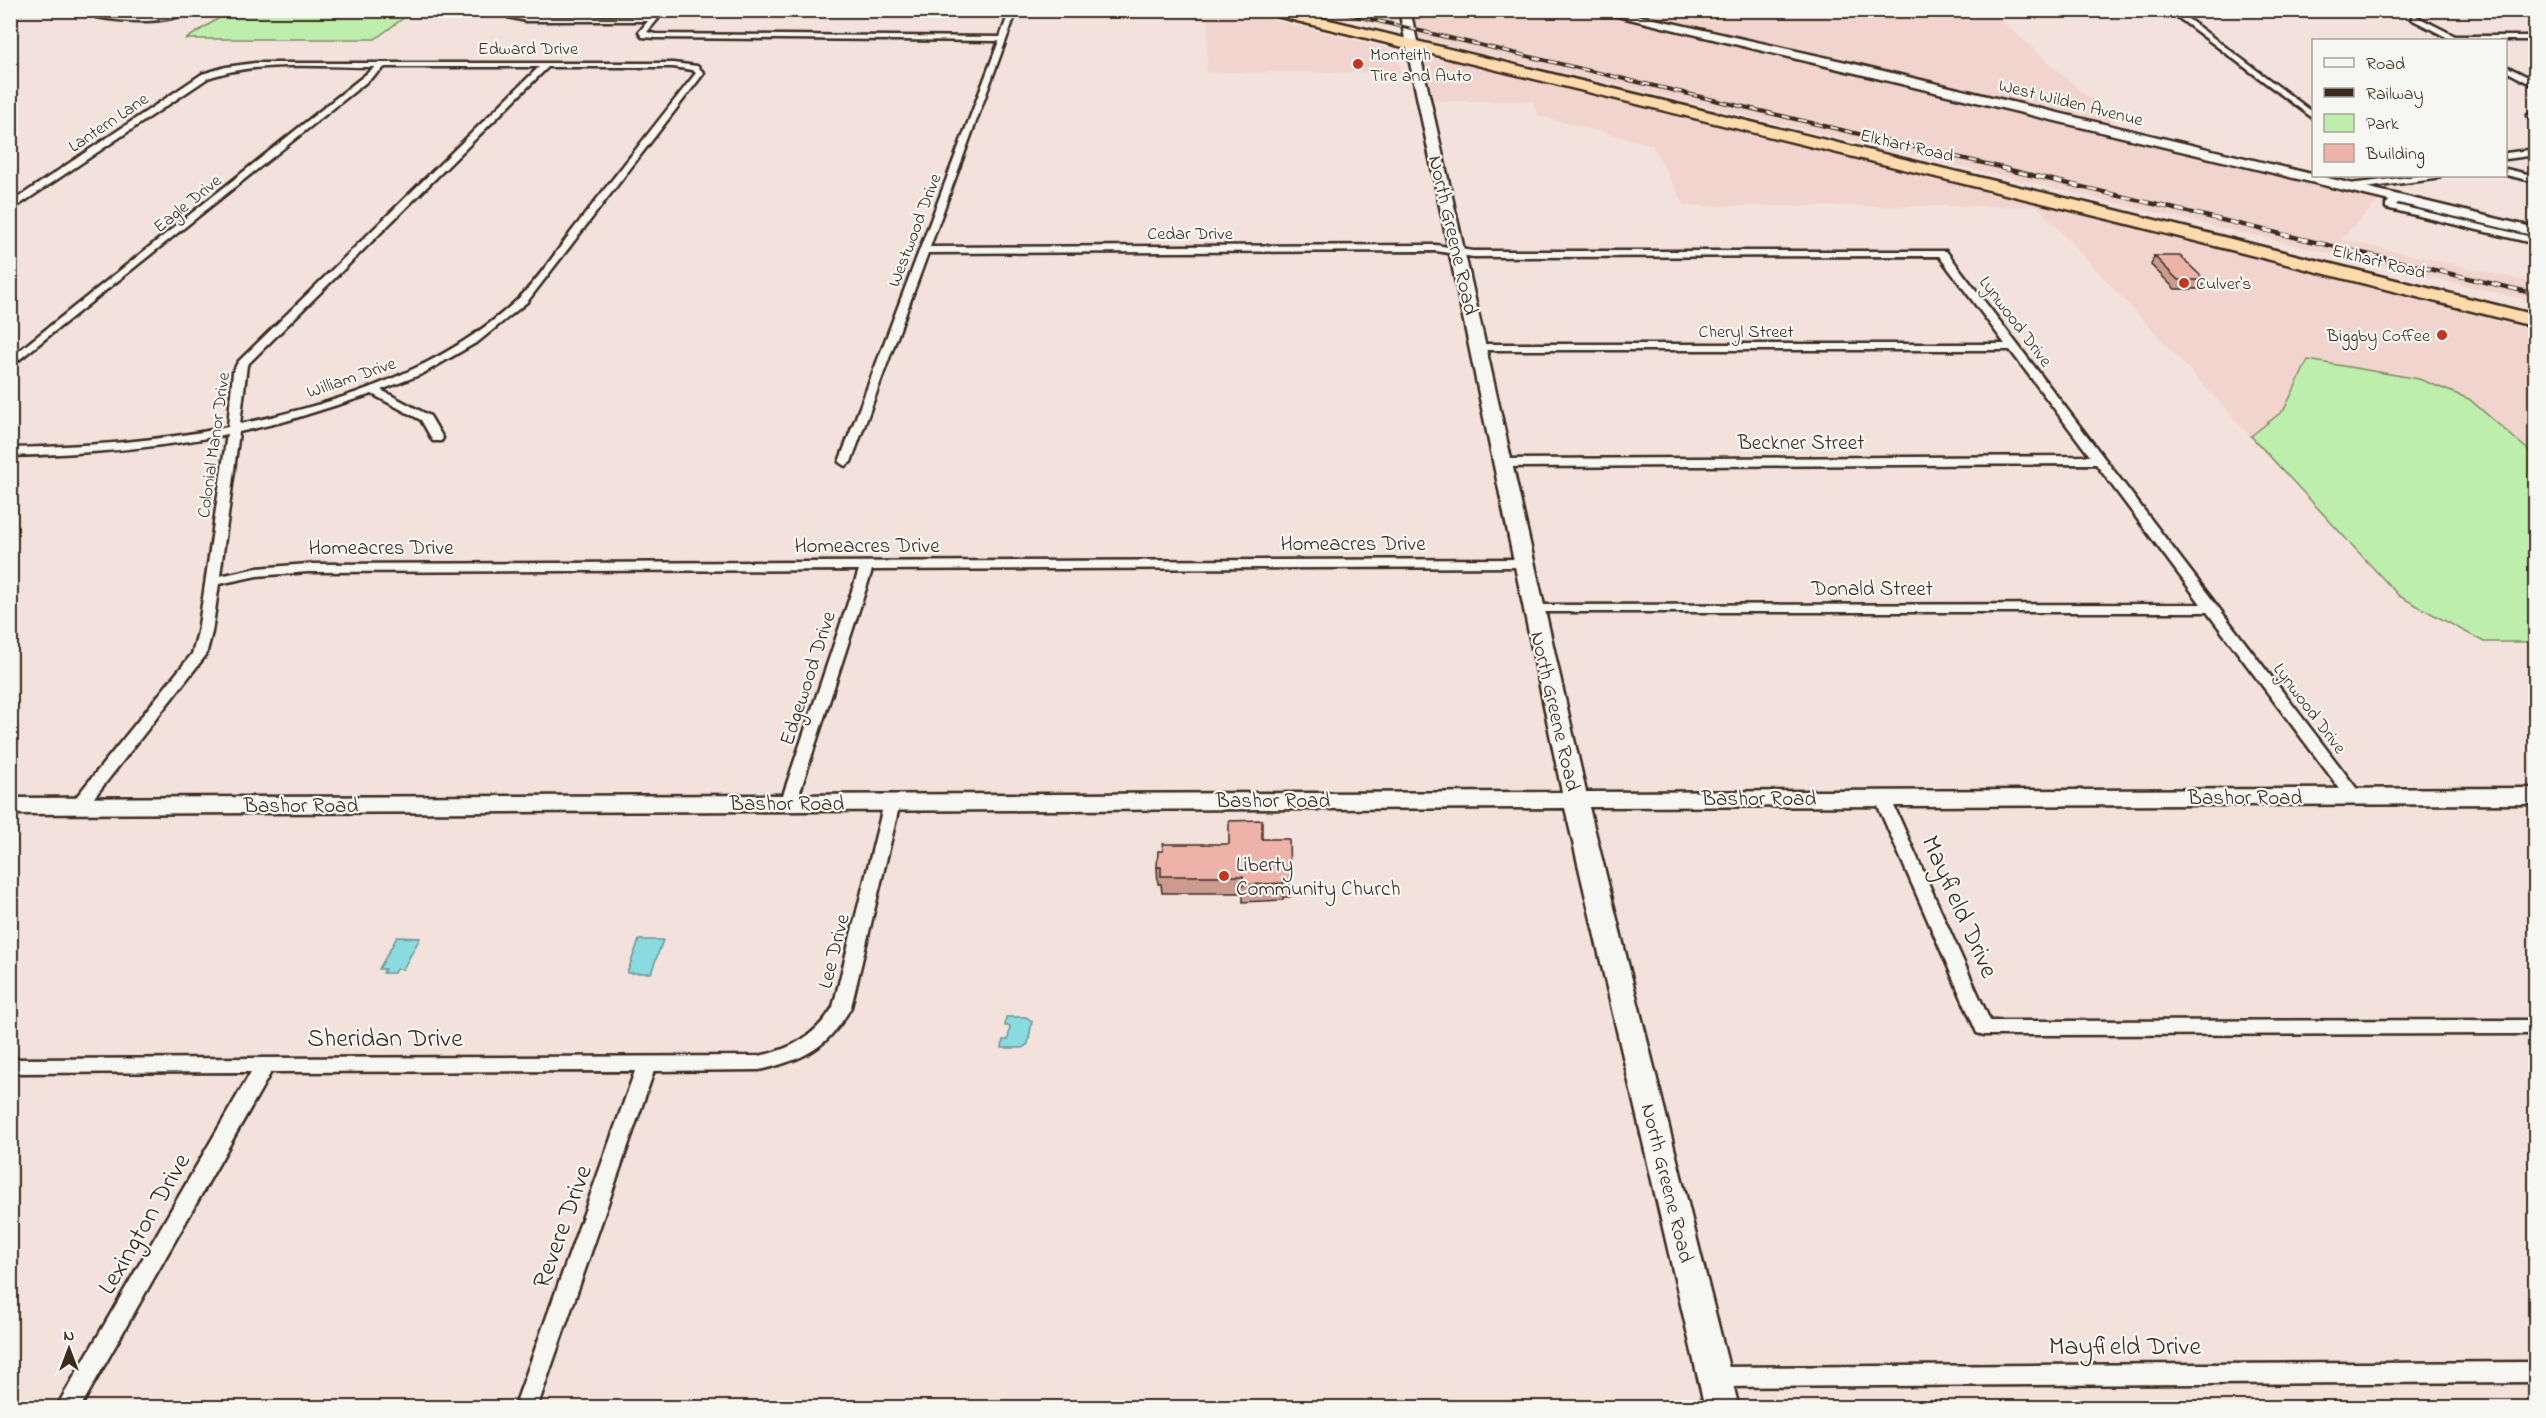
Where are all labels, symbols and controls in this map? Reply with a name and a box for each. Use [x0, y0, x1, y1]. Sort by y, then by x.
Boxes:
street label: Edward Drive [478, 37, 579, 63]
legend [2312, 39, 2507, 177]
place label: Monteith Tire and Auto [1370, 43, 1472, 90]
text: Road [2366, 52, 2405, 78]
marker: Monteith Tire and Auto [1351, 57, 1365, 71]
street label: West Wilden Avenue [1995, 73, 2146, 135]
text: Railway [2366, 82, 2423, 108]
street label: Lantern Lane [64, 87, 155, 160]
text: Park [2366, 112, 2399, 138]
street label: Elkhart Road [1857, 124, 1956, 170]
text: Building [2365, 142, 2425, 169]
street label: North Greene Road [1419, 153, 1485, 318]
street label: Eagle Drive [149, 168, 229, 241]
street label: Westwood Drive [882, 169, 950, 291]
street label: Cedar Drive [1147, 222, 1234, 248]
street label: Elkhart Road [2329, 239, 2428, 287]
street label: Lynwood Drive [1971, 271, 2058, 374]
place label: Culver's [2196, 272, 2251, 298]
marker: Culver's [2177, 276, 2191, 290]
street label: Cheryl Street [1699, 320, 1793, 346]
place label: Biggby Coffee [2326, 324, 2431, 351]
marker: Biggby Coffee [2435, 328, 2449, 342]
street label: William Drive [303, 351, 401, 406]
street label: Colonial Manor Drive [192, 370, 238, 520]
street label: Beckner Street [1737, 429, 1864, 459]
street label: Homeacres Drive [1280, 530, 1426, 560]
street label: Homeacres Drive [794, 532, 940, 562]
street label: Homeacres Drive [308, 534, 454, 564]
street label: Donald Street [1810, 575, 1933, 605]
street label: Edgewood Drive [773, 607, 847, 750]
street label: North Greene Road [1521, 629, 1587, 794]
street label: Lynwood Drive [2265, 658, 2352, 761]
street label: Bashor Road [2187, 784, 2302, 814]
street label: Bashor Road [1701, 785, 1816, 815]
street label: Bashor Road [1215, 787, 1330, 817]
street label: Bashor Road [729, 790, 844, 820]
street label: Bashor Road [243, 792, 358, 822]
street label: Mayfield Drive [1910, 830, 2007, 985]
place label: Liberty Community Church [1236, 851, 1400, 907]
marker: Liberty Community Church [1217, 869, 1231, 883]
street label: Lee Drive [811, 911, 859, 992]
street label: Sheridan Drive [307, 1021, 463, 1059]
street label: North Greene Road [1632, 1101, 1700, 1266]
street label: Lexington Drive [90, 1146, 202, 1302]
street label: Revere Drive [524, 1160, 604, 1294]
north arrow [39, 1319, 99, 1379]
text: N [64, 1324, 75, 1348]
street label: Mayfield Drive [2049, 1329, 2202, 1367]

